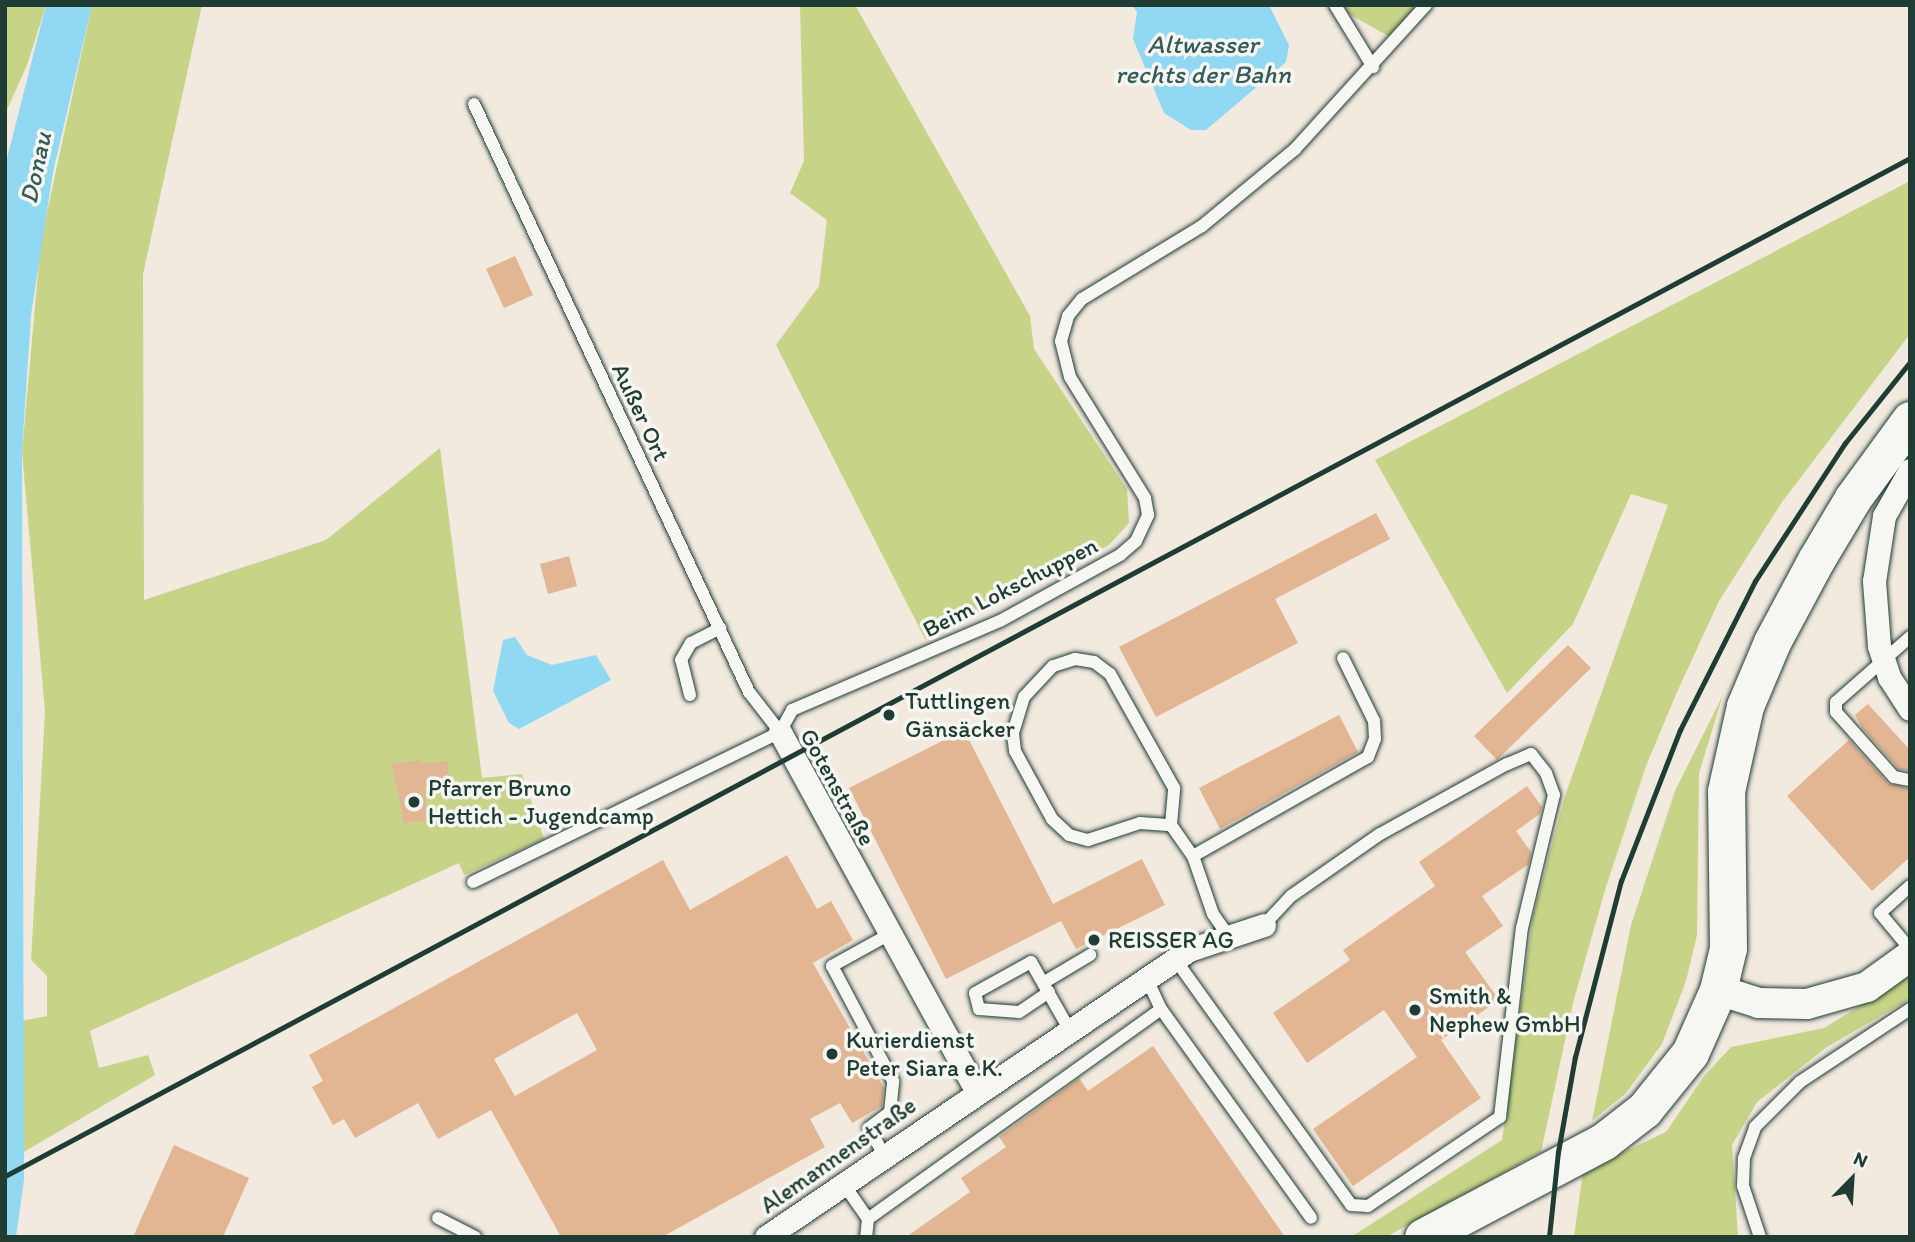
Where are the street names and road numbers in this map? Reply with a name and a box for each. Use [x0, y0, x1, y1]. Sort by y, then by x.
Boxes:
street label: Außer Ort [606, 358, 676, 466]
street label: Beim Lokschuppen [917, 530, 1103, 644]
street label: Gotenstraße [794, 723, 882, 851]
street label: Alemannenstraße [754, 1091, 922, 1219]

